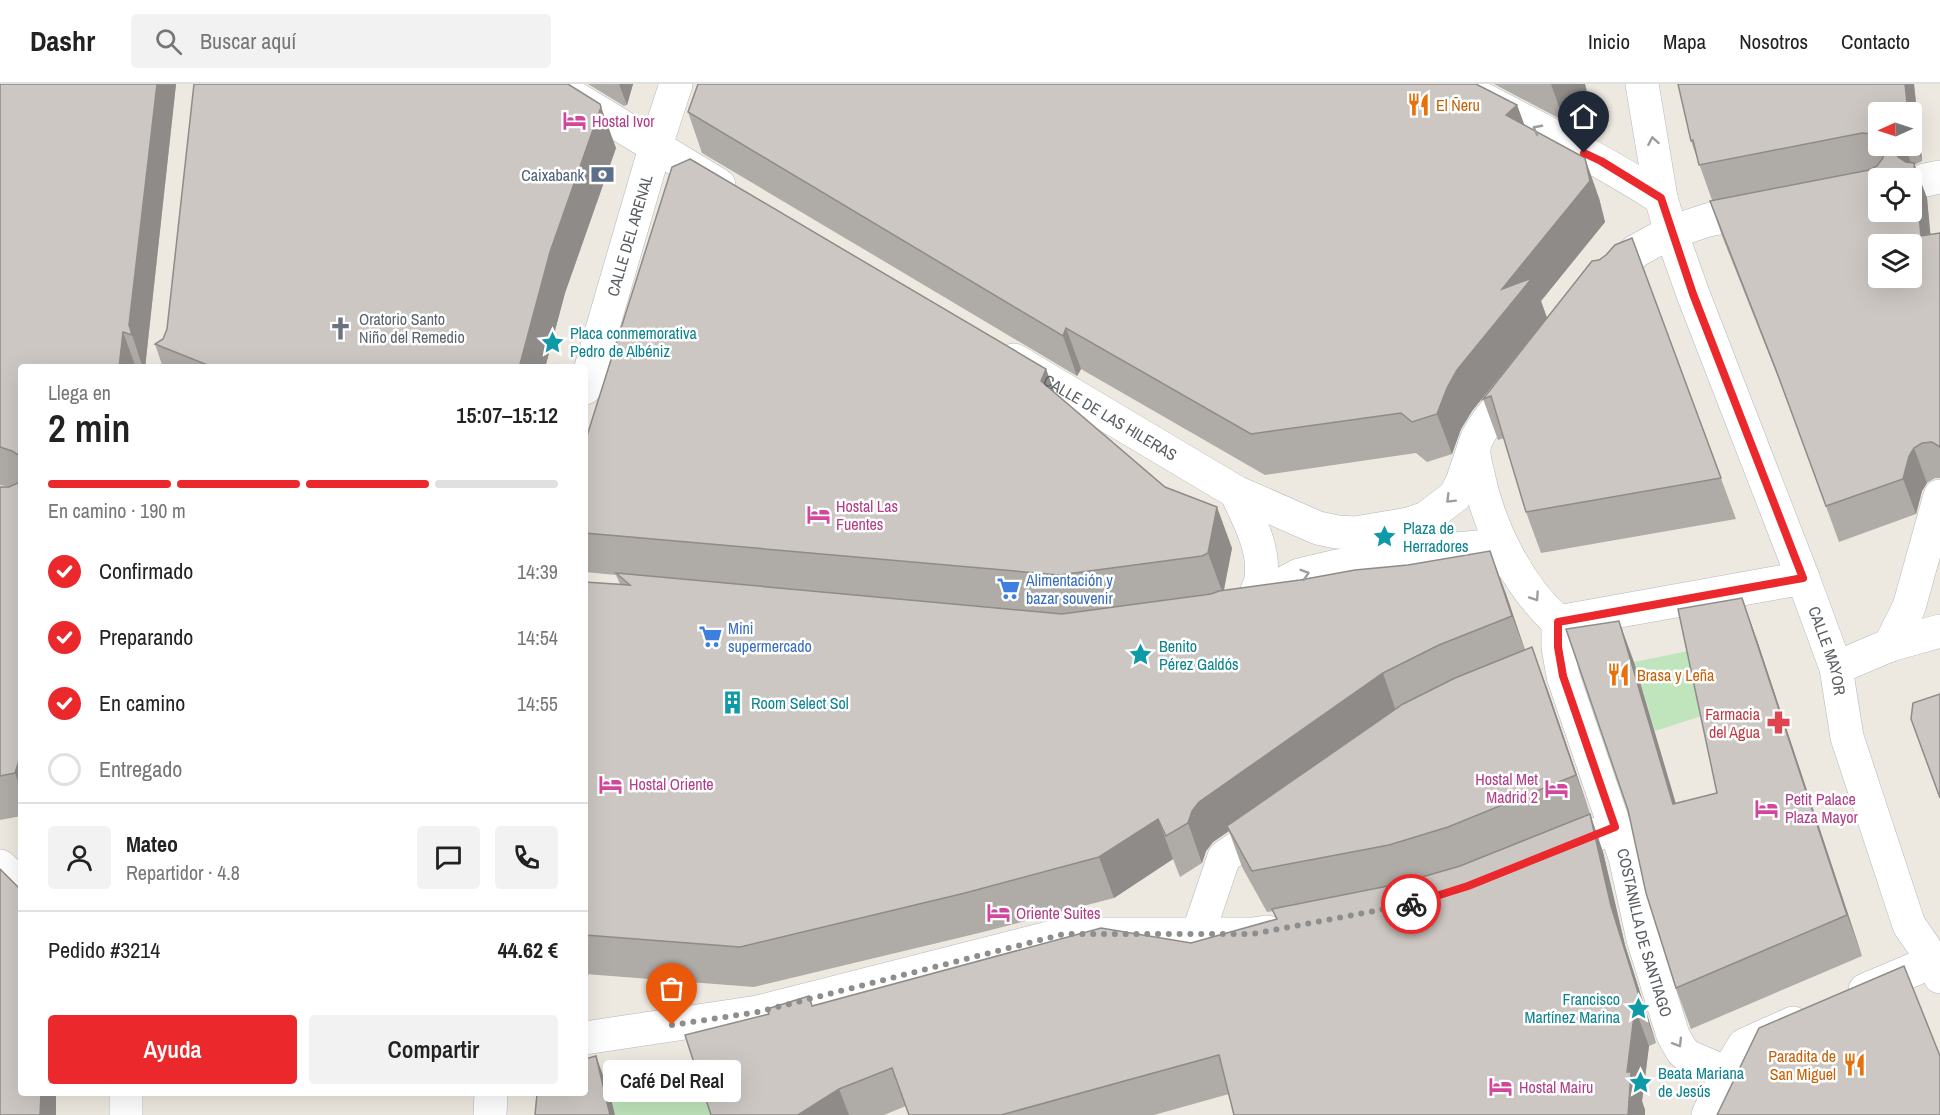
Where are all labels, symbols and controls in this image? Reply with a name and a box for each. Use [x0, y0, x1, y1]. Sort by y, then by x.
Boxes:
search box [131, 14, 551, 68]
text: Dashr [30, 22, 95, 60]
icon: search [152, 25, 185, 58]
text: Buscar aquí [200, 26, 296, 56]
text: Inicio [1588, 27, 1630, 56]
text: Mapa [1663, 27, 1706, 56]
text: Nosotros [1739, 27, 1808, 56]
text: Contacto [1841, 27, 1910, 56]
pin [1558, 91, 1609, 153]
restaurant icon: El Ñeru [1405, 92, 1431, 118]
place label: El Ñeru [1436, 94, 1480, 116]
icon: home [1567, 100, 1600, 133]
north arrow [1868, 102, 1922, 156]
map controls [1868, 102, 1922, 288]
hotel icon: Hostal Ivor [561, 108, 587, 134]
place label: Hostal Ivor [592, 110, 655, 132]
one-way arrow [1533, 125, 1543, 136]
one-way arrow [1647, 136, 1660, 146]
bank icon: Caixabank [589, 162, 615, 188]
place label: Caixabank [521, 164, 584, 186]
button: locate [1868, 168, 1922, 222]
street label: CALLE DEL ARENAL [601, 171, 658, 299]
button: layers [1868, 234, 1922, 288]
place label: Oratorio Santo Niño del Remedio [359, 308, 465, 348]
church icon: Oratorio Santo Niño del Remedio [328, 315, 354, 341]
place label: Placa conmemorativa Pedro de Albéniz [570, 322, 698, 362]
place icon: Placa conmemorativa Pedro de Albéniz [539, 329, 565, 355]
street label: CALLE DE LAS HILERAS [1039, 369, 1181, 466]
text: Llega en [48, 379, 111, 406]
text: 15:07–15:12 [456, 400, 558, 430]
text: 2 min [48, 402, 130, 454]
one-way arrow [1446, 492, 1457, 503]
place label: Hostal Las Fuentes [836, 495, 898, 535]
text: En camino · 190 m [48, 497, 186, 524]
hotel icon: Hostal Las Fuentes [805, 502, 831, 528]
place label: Plaza de Herradores [1403, 517, 1469, 557]
place icon: Plaza de Herradores [1372, 524, 1398, 550]
icon: check [48, 555, 81, 588]
text: Confirmado [99, 556, 193, 586]
text: 14:39 [517, 558, 558, 585]
place label: Alimentación y bazar souvenir [1025, 569, 1113, 609]
one-way arrow [1299, 569, 1310, 581]
supermarket icon: Alimentación y bazar souvenir [995, 576, 1021, 602]
one-way arrow [1528, 590, 1539, 601]
street label: CALLE MAYOR [1803, 603, 1851, 697]
place label: Mini supermercado [728, 617, 812, 657]
icon: check [48, 621, 81, 654]
text: Preparando [99, 622, 193, 652]
text: 14:54 [517, 624, 558, 651]
supermarket icon: Mini supermercado [697, 624, 723, 650]
place label: Benito Pérez Galdós [1159, 635, 1239, 675]
place icon: Benito Pérez Galdós [1128, 642, 1154, 668]
restaurant icon: Brasa y Leña [1606, 662, 1632, 688]
place label: Brasa y Leña [1637, 664, 1715, 686]
icon: check [48, 687, 81, 720]
text: En camino [99, 688, 185, 718]
text: 14:55 [517, 690, 558, 717]
building icon: Room Select Sol [720, 690, 746, 716]
place label: Room Select Sol [751, 692, 849, 714]
place label: Farmacia del Agua [1705, 703, 1761, 743]
pharmacy icon: Farmacia del Agua [1765, 710, 1791, 736]
text: Entregado [99, 754, 182, 784]
place label: Hostal Met Madrid 2 [1475, 768, 1538, 808]
hotel icon: Hostal Oriente [598, 771, 624, 797]
place label: Hostal Oriente [629, 773, 714, 795]
hotel icon: Hostal Met Madrid 2 [1543, 775, 1569, 801]
place label: Petit Palace Plaza Mayor [1785, 788, 1859, 828]
hotel icon: Petit Palace Plaza Mayor [1754, 795, 1780, 821]
button: person [48, 826, 111, 889]
button: chat [417, 826, 480, 889]
button: phone [495, 826, 558, 889]
text: Mateo [126, 829, 178, 859]
street label: COSTANILLA DE SANTIAGO [1612, 845, 1678, 1020]
text: Repartidor · 4.8 [126, 859, 240, 886]
courier [1381, 874, 1441, 934]
icon: bike [1395, 888, 1428, 921]
hotel icon: Oriente Suites [985, 900, 1011, 926]
place label: Oriente Suites [1016, 902, 1101, 924]
text: Pedido #3214 [48, 935, 160, 965]
text: 44.62 € [498, 935, 558, 965]
pin [646, 963, 697, 1025]
icon: bag [655, 972, 688, 1005]
place label: Francisco Martínez Marina [1524, 988, 1621, 1028]
place icon: Francisco Martínez Marina [1625, 995, 1651, 1021]
button: Ayuda [48, 1015, 297, 1084]
button: Compartir [309, 1015, 558, 1084]
one-way arrow [1671, 1037, 1682, 1048]
place label: Paradita de San Miguel [1768, 1045, 1836, 1085]
restaurant icon: Paradita de San Miguel [1841, 1052, 1867, 1078]
callout: Café Del Real [603, 1061, 741, 1103]
place label: Beata Mariana de Jesús [1658, 1062, 1745, 1102]
text: Café Del Real [620, 1067, 724, 1094]
place icon: Beata Mariana de Jesús [1627, 1069, 1653, 1095]
hotel icon: Hostal Mairu [1488, 1074, 1514, 1100]
place label: Hostal Mairu [1519, 1076, 1593, 1098]

